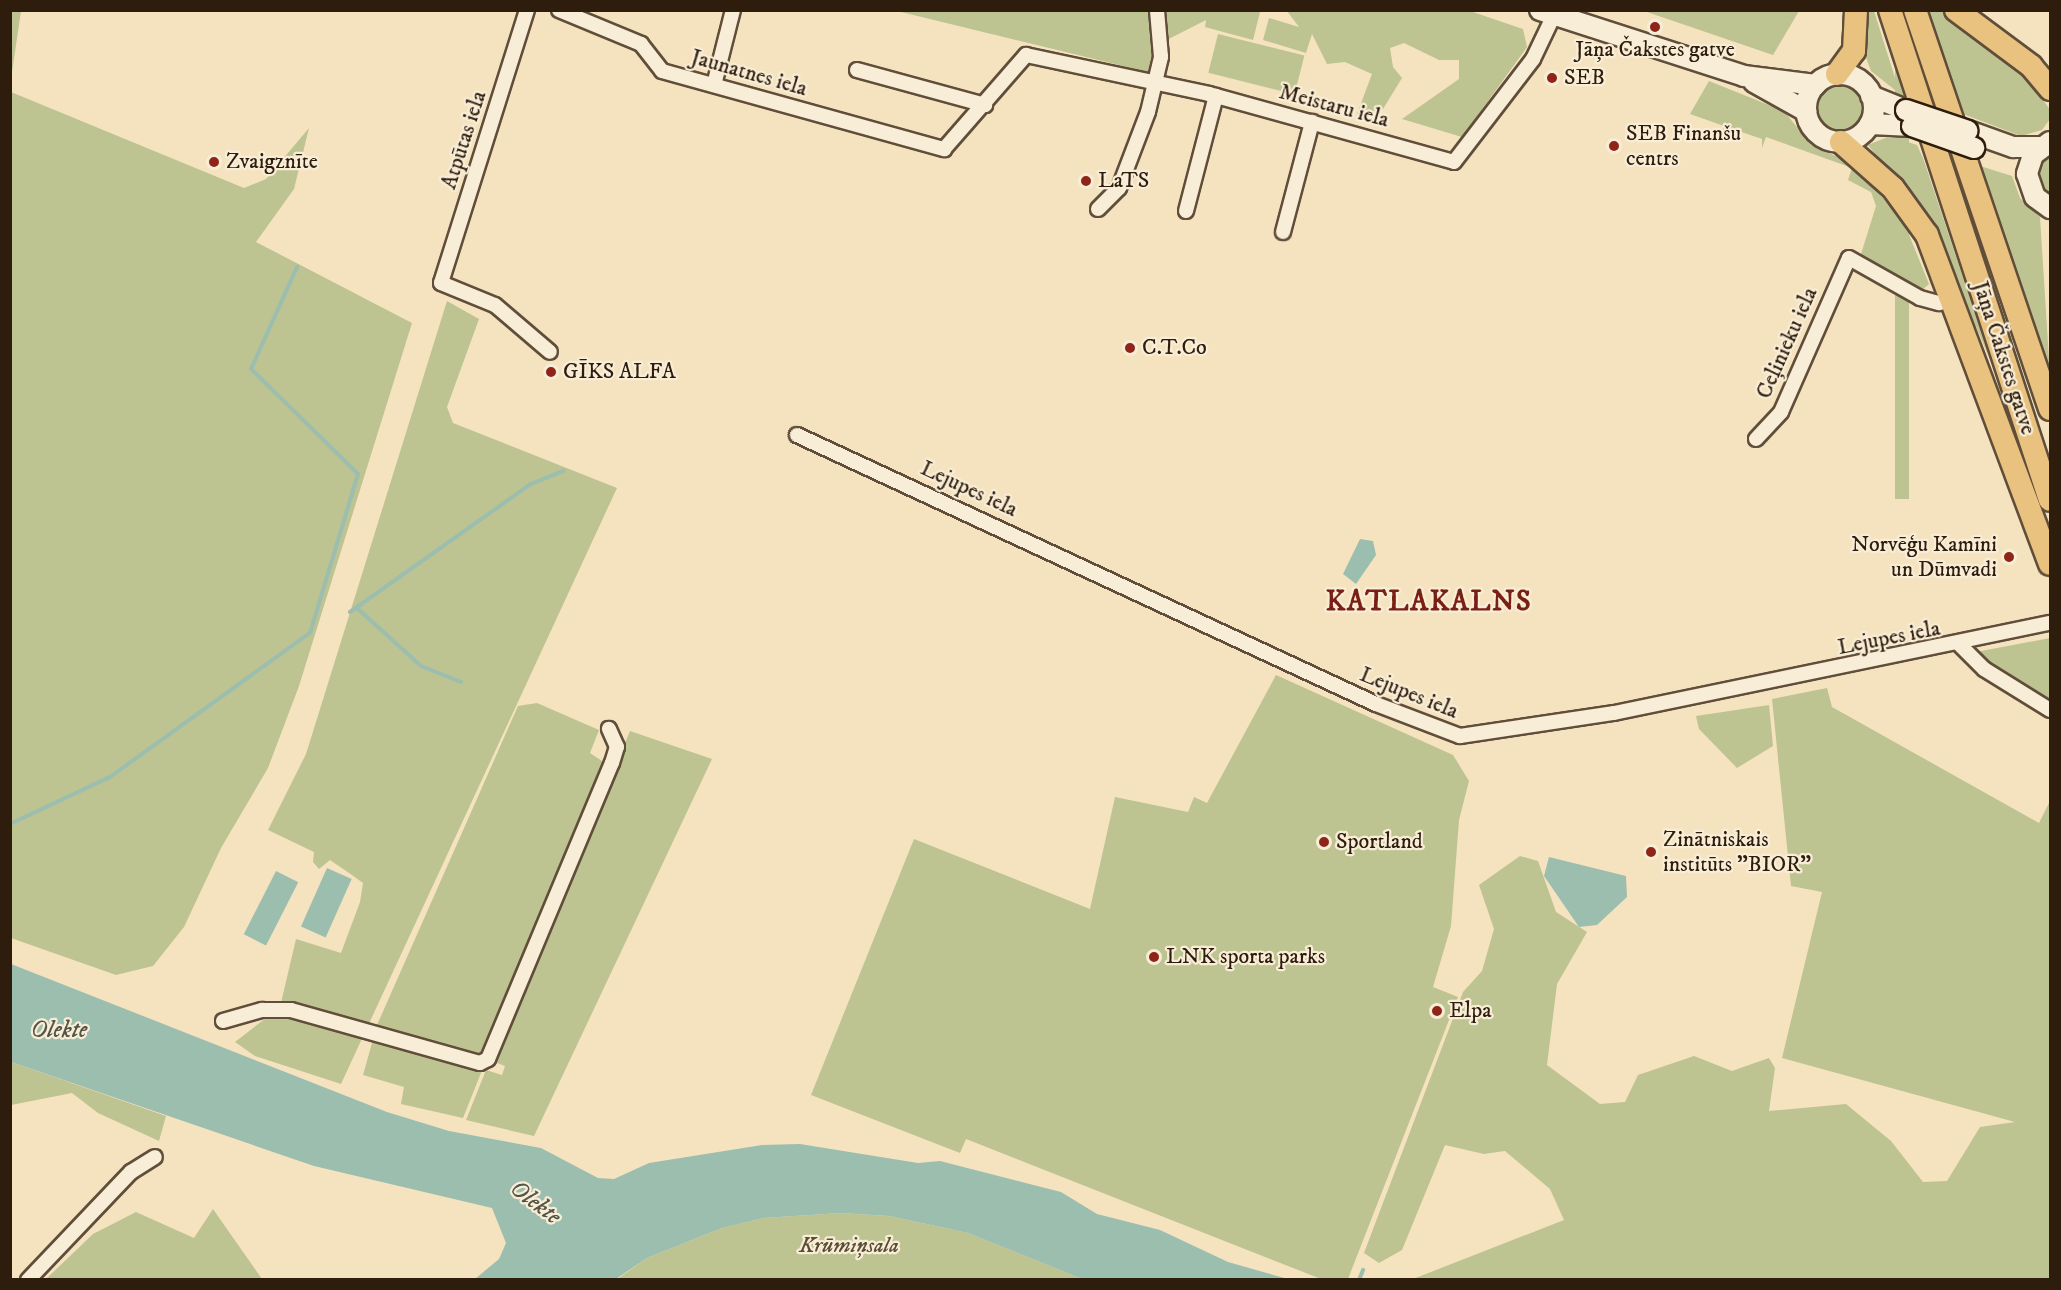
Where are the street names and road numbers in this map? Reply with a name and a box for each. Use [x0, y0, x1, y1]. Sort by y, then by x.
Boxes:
street label: Jaunatnes iela [688, 44, 810, 102]
street label: Meistaru iela [1276, 79, 1392, 133]
street label: Atpūtas iela [436, 87, 492, 193]
street label: Jāņa Čakstes gatve [1967, 278, 2041, 438]
street label: Ceļinieku iela [1751, 283, 1823, 403]
street label: Lejupes iela [916, 455, 1022, 523]
street label: Lejupes iela [1836, 615, 1942, 661]
street label: Lejupes iela [1356, 661, 1462, 725]

